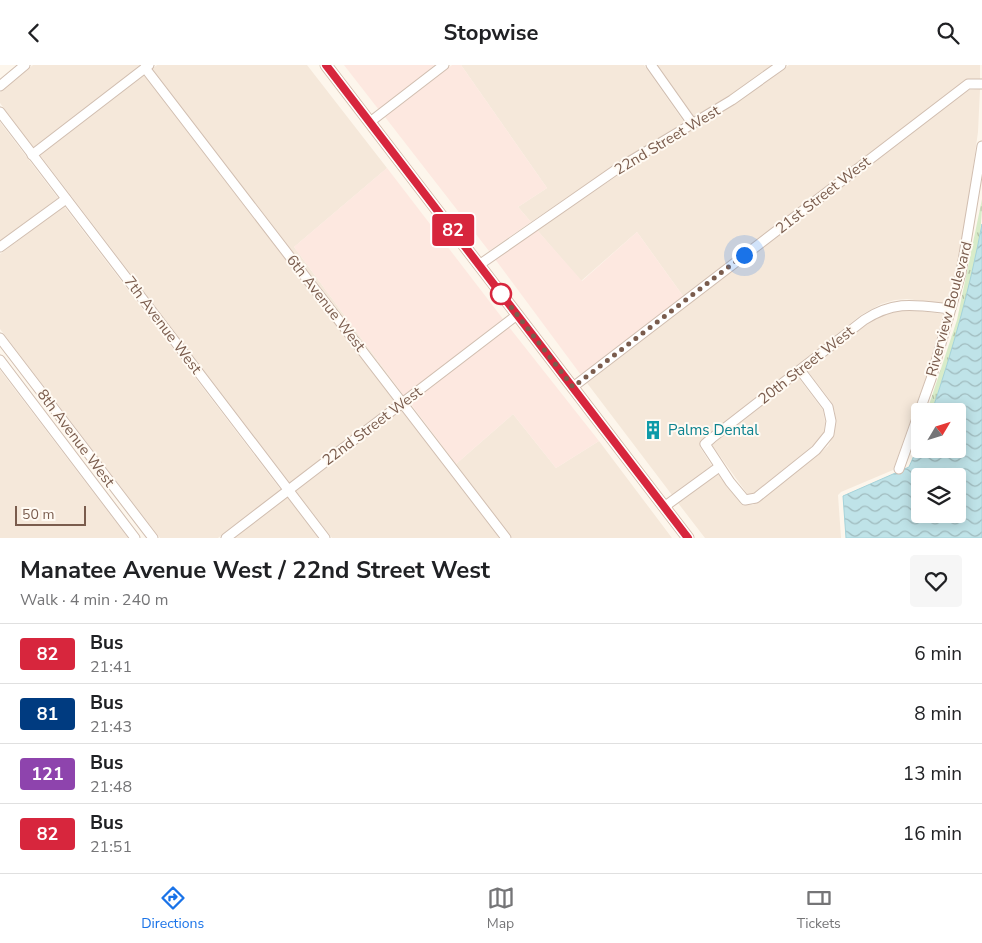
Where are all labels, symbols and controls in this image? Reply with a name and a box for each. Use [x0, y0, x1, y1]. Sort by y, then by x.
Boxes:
text: Stopwise [444, 18, 538, 48]
icon: back [20, 19, 48, 47]
icon: search [934, 19, 962, 47]
street label: 22nd Street West [610, 100, 724, 179]
street label: 21st Street West [772, 151, 875, 238]
line badge: 82 [430, 214, 476, 246]
text: 82 [442, 218, 464, 242]
street label: Riverview Boulevard [921, 239, 977, 379]
your location [732, 243, 757, 268]
street label: 6th Avenue West [282, 251, 371, 356]
street label: 7th Avenue West [120, 272, 207, 379]
unlabelled marker [490, 283, 512, 305]
street label: 20th Street West [754, 321, 859, 409]
street label: 22nd Street West [318, 381, 426, 470]
street label: 8th Avenue West [33, 385, 120, 492]
north arrow [911, 403, 966, 457]
map controls [911, 403, 966, 523]
building icon: Palms Dental [642, 419, 664, 441]
place label: Palms Dental [668, 420, 759, 440]
button: layers [911, 468, 966, 523]
scale bar [15, 503, 86, 526]
text: 50 m [22, 505, 54, 524]
text: Manatee Avenue West / 22nd Street West [20, 554, 490, 586]
button: heart [910, 555, 962, 607]
text: Walk · 4 min · 240 m [20, 589, 168, 611]
text: Bus [90, 630, 123, 656]
text: 6 min [914, 641, 962, 667]
text: 82 [37, 642, 58, 666]
text: 21:41 [90, 656, 132, 678]
text: Bus [90, 690, 123, 716]
text: 8 min [914, 701, 962, 727]
text: 81 [37, 702, 58, 726]
text: 21:43 [90, 716, 132, 738]
text: Bus [90, 750, 123, 776]
text: 13 min [903, 761, 962, 787]
text: 121 [31, 762, 64, 786]
text: 21:48 [90, 776, 132, 798]
text: Bus [90, 810, 123, 836]
text: 16 min [903, 821, 962, 847]
text: 82 [37, 822, 58, 846]
text: 21:51 [90, 836, 132, 858]
tab: Directions [141, 884, 204, 933]
tab: Map [487, 884, 515, 933]
tab: Tickets [797, 884, 841, 933]

